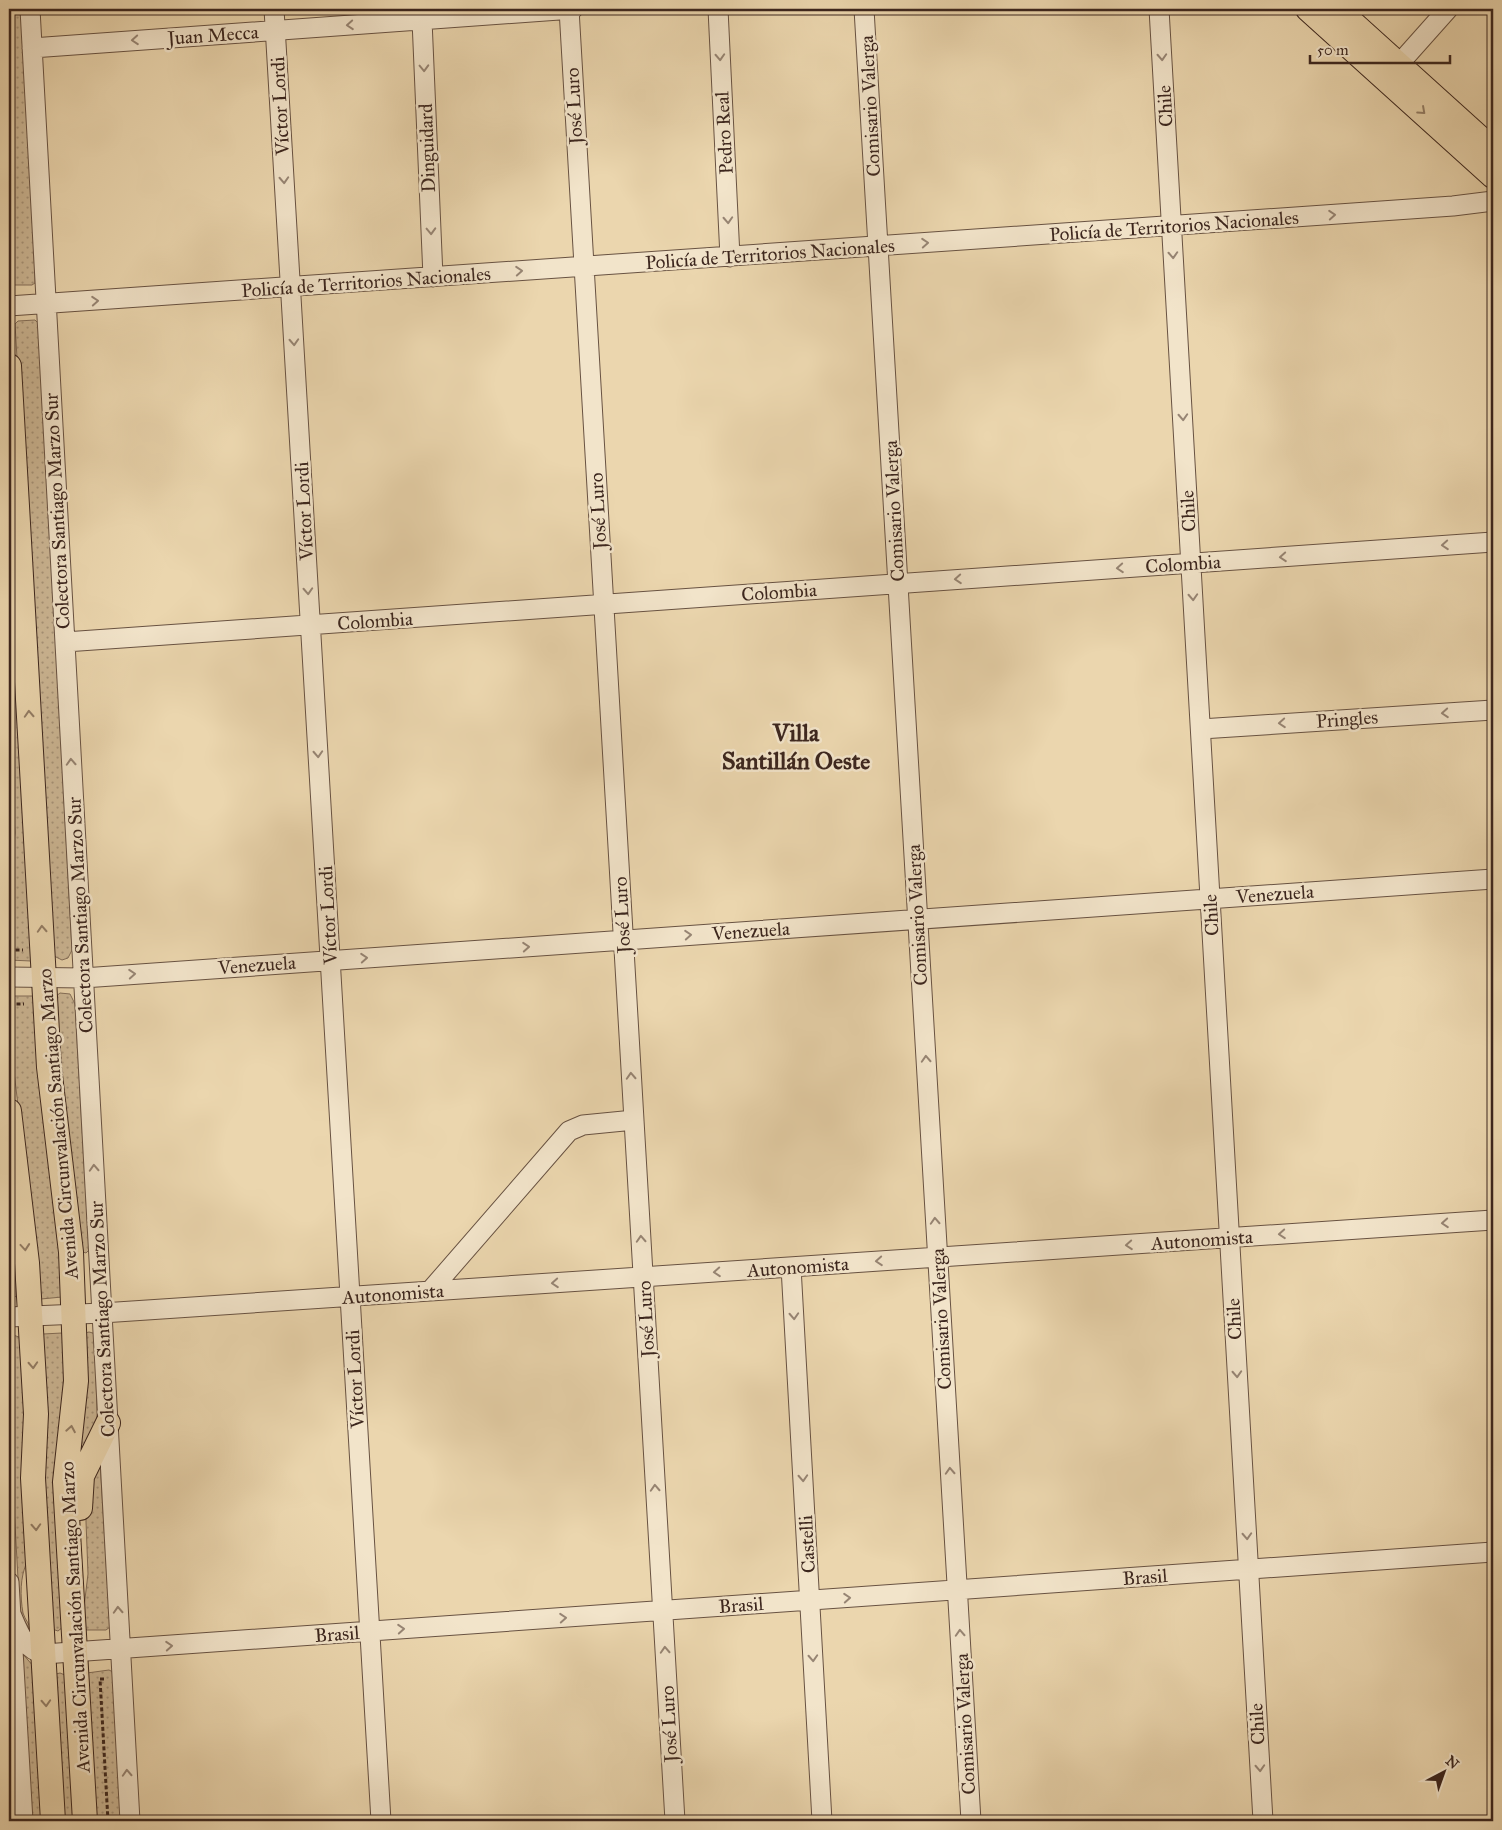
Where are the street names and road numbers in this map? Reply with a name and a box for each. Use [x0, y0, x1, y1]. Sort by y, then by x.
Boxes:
street label: Juan Mecca [165, 20, 260, 51]
street label: Comisario Valerga [855, 34, 886, 177]
street label: Víctor Lordi [266, 56, 294, 157]
street label: José Luro [560, 67, 589, 147]
street label: Chile [1152, 84, 1178, 127]
street label: Pedro Real [710, 90, 738, 175]
street label: Dinguidard [414, 103, 441, 193]
street label: Policía de Territorios Nacionales [1048, 206, 1300, 246]
street label: Policía de Territorios Nacionales [644, 234, 896, 274]
street label: Policía de Territorios Nacionales [240, 262, 492, 302]
street label: Colectora Santiago Marzo Sur [39, 391, 76, 630]
street label: Comisario Valerga [879, 439, 910, 582]
street label: Víctor Lordi [290, 461, 318, 562]
street label: José Luro [584, 472, 613, 552]
street label: Chile [1175, 489, 1201, 532]
street label: Colombia [1144, 550, 1222, 578]
street label: Colombia [740, 578, 818, 606]
street label: Colombia [336, 607, 414, 635]
street label: Pringles [1315, 705, 1379, 734]
street label: Colectora Santiago Marzo Sur [62, 795, 99, 1034]
street label: Comisario Valerga [902, 843, 933, 986]
street label: Víctor Lordi [314, 865, 342, 966]
street label: José Luro [608, 876, 637, 956]
street label: Venezuela [1234, 880, 1316, 908]
street label: Chile [1198, 893, 1224, 936]
street label: Venezuela [710, 917, 792, 945]
street label: Venezuela [216, 951, 298, 979]
street label: Avenida Circunvalación Santiago Marzo [33, 967, 84, 1281]
street label: Colectora Santiago Marzo Sur [84, 1199, 121, 1438]
street label: Autonomista [1149, 1225, 1255, 1255]
street label: Comisario Valerga [926, 1247, 957, 1390]
street label: Autonomista [745, 1252, 851, 1282]
street label: Autonomista [340, 1279, 446, 1309]
street label: José Luro [632, 1280, 661, 1360]
street label: Chile [1221, 1297, 1247, 1340]
street label: Víctor Lordi [341, 1329, 369, 1430]
street label: Avenida Circunvalación Santiago Marzo [55, 1460, 96, 1774]
street label: Castelli [794, 1514, 820, 1574]
street label: Brasil [1122, 1564, 1169, 1590]
street label: Brasil [718, 1592, 765, 1618]
street label: Brasil [314, 1621, 361, 1647]
street label: Comisario Valerga [950, 1652, 981, 1795]
street label: José Luro [655, 1685, 684, 1765]
street label: Chile [1244, 1702, 1270, 1745]

